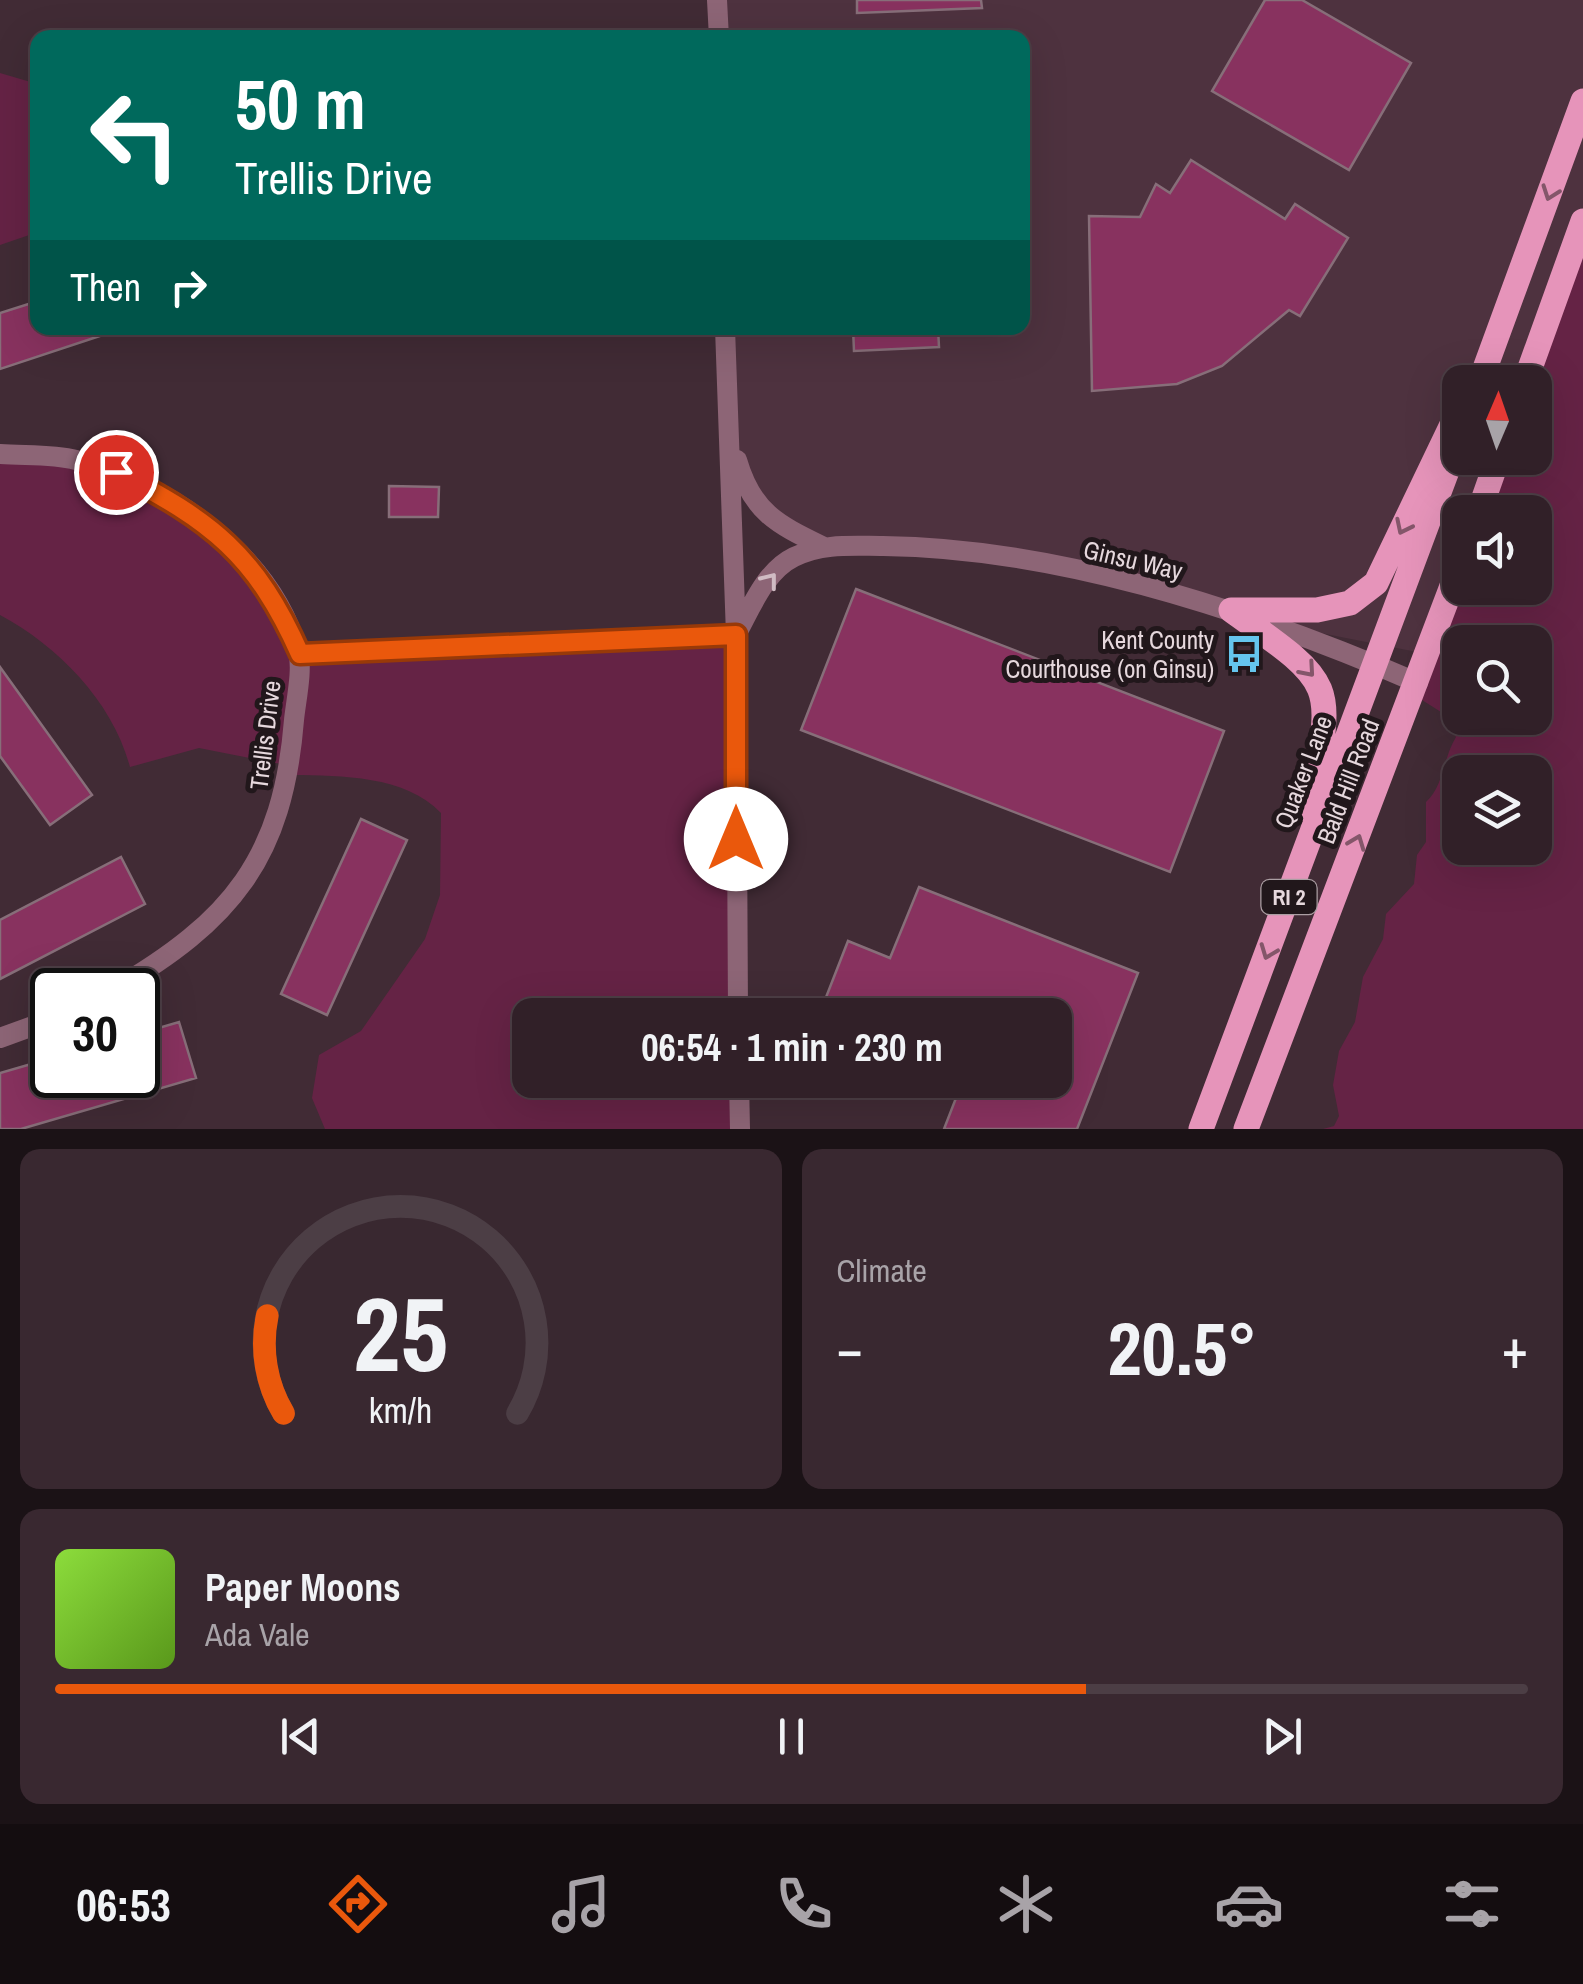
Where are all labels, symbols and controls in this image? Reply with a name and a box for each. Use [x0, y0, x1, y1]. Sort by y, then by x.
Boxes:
text: 50 m [235, 57, 366, 151]
icon: left [70, 70, 200, 200]
text: Trellis Drive [235, 147, 433, 208]
one-way arrow [1541, 183, 1562, 200]
icon: right [161, 260, 216, 315]
text: Then [70, 262, 141, 313]
north arrow [1442, 365, 1552, 475]
map controls [1442, 365, 1552, 865]
pin [74, 430, 159, 515]
icon: arrive [89, 445, 144, 500]
button: sound [1442, 495, 1552, 605]
one-way arrow [1395, 517, 1415, 535]
street label: Ginsu Way [1080, 532, 1187, 588]
one-way arrow [758, 573, 775, 591]
place label: Kent County Courthouse (on Ginsu) [1005, 623, 1215, 686]
button: search [1442, 625, 1552, 735]
bus stop icon: Kent County Courthouse (on Ginsu) [1223, 633, 1265, 675]
one-way arrow [1296, 658, 1314, 677]
street label: Trellis Drive [241, 678, 289, 792]
street label: Quaker Lane [1266, 711, 1340, 833]
street label: Bald Hill Road [1309, 714, 1387, 848]
button: layers [1442, 755, 1552, 865]
position arrow [684, 787, 788, 891]
one-way arrow [1345, 834, 1365, 852]
road number: RI 2 [1262, 880, 1316, 914]
one-way arrow [1259, 943, 1280, 960]
speed limit sign: 30 [30, 968, 160, 1098]
text: 06:54 · 1 min · 230 m [641, 1022, 943, 1073]
text: Climate [837, 1249, 927, 1292]
text: 25 [353, 1263, 448, 1403]
text: 20.5° [1107, 1297, 1257, 1398]
text: − [837, 1311, 863, 1385]
text: + [1502, 1311, 1528, 1385]
text: km/h [369, 1386, 433, 1434]
text: Paper Moons [205, 1562, 401, 1613]
text: Ada Vale [205, 1613, 310, 1656]
icon: previous [273, 1709, 328, 1764]
icon: pause [764, 1709, 819, 1764]
icon: next [1255, 1709, 1310, 1764]
icon: directions [323, 1869, 393, 1939]
icon: music [546, 1869, 616, 1939]
icon: phone [769, 1869, 839, 1939]
icon: climate [991, 1869, 1061, 1939]
icon: car [1214, 1869, 1284, 1939]
icon: filters [1437, 1869, 1507, 1939]
text: 06:53 [76, 1874, 171, 1935]

